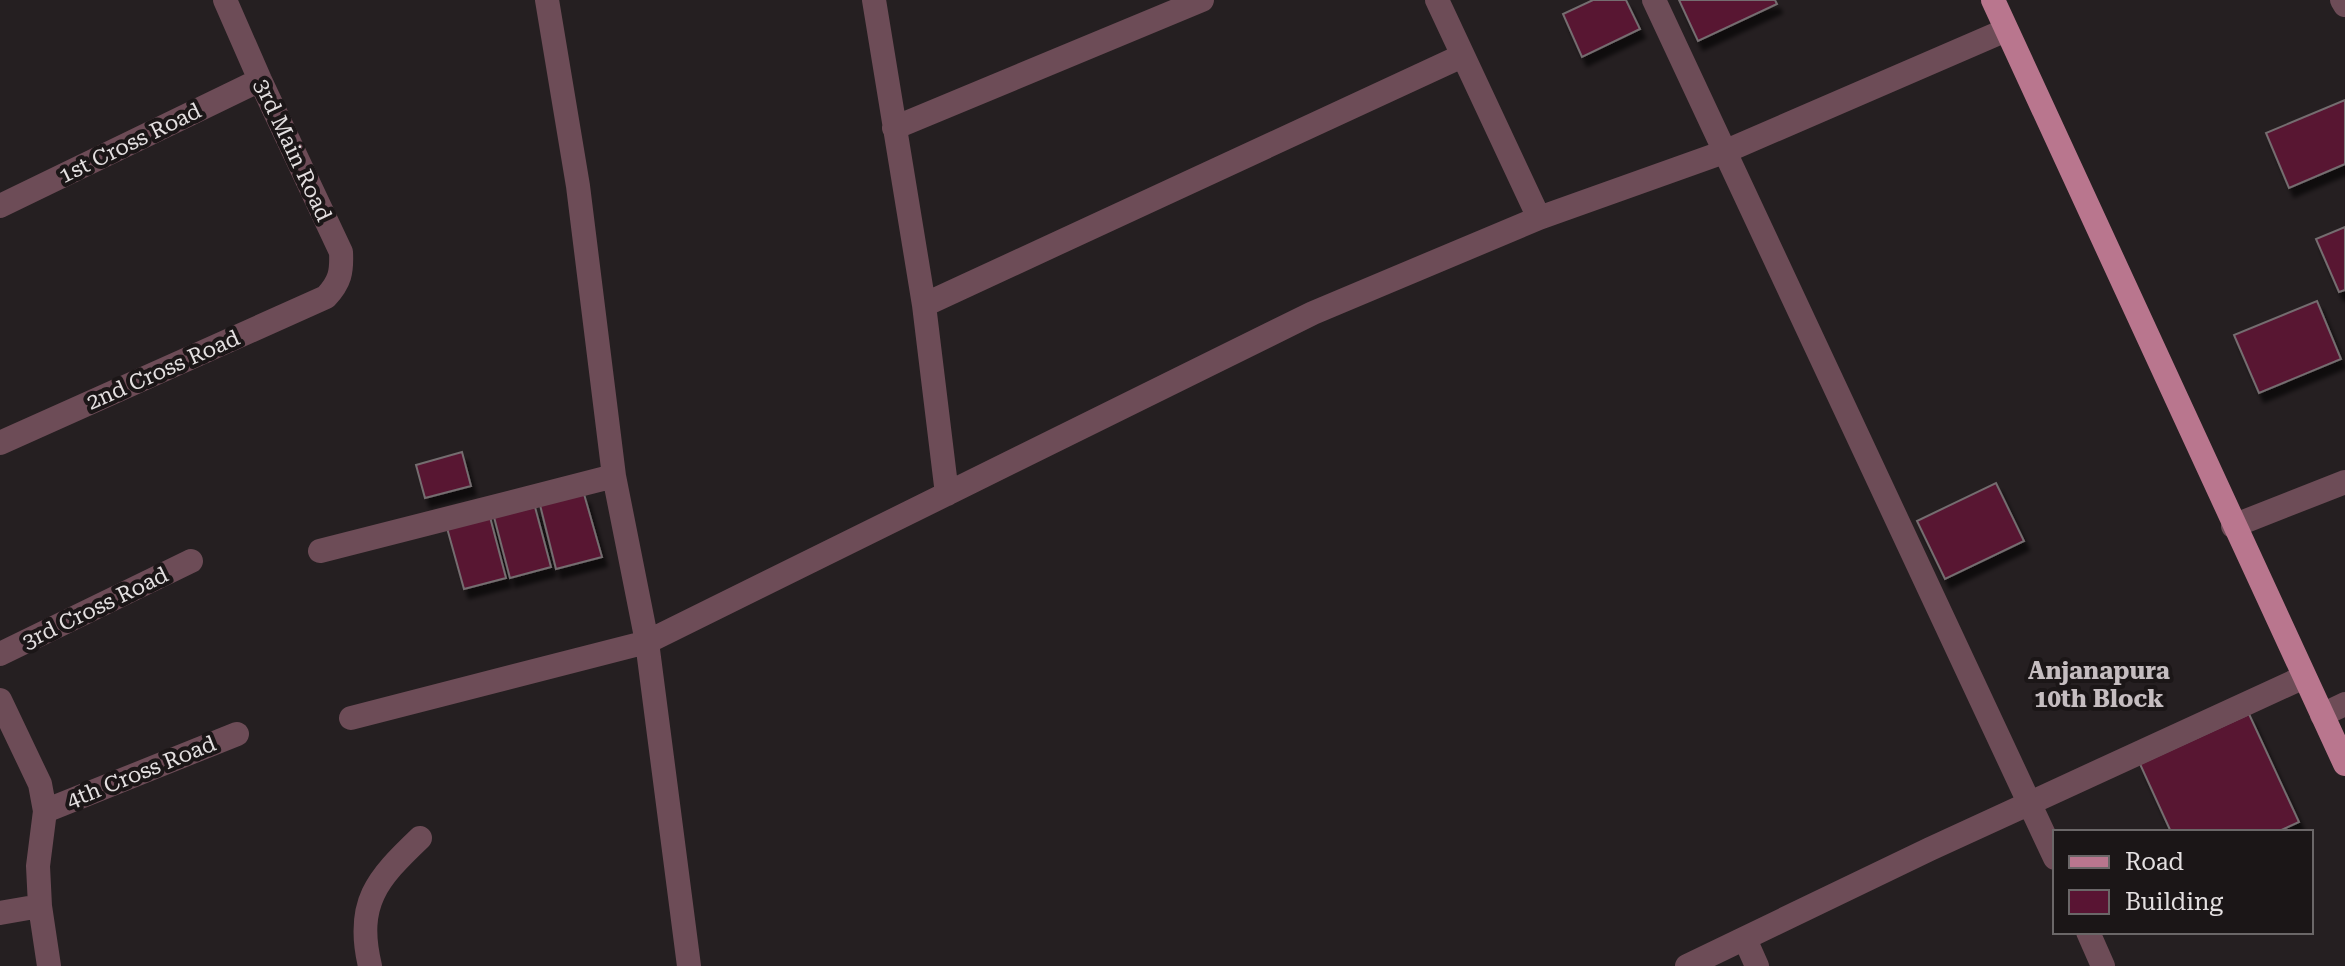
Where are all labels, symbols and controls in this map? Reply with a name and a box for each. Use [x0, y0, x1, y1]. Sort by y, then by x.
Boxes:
street label: 3rd Main Road [249, 75, 337, 225]
street label: 1st Cross Road [55, 98, 205, 188]
street label: 2nd Cross Road [83, 325, 243, 415]
street label: 3rd Cross Road [18, 562, 172, 654]
district label: Anjanapura 10th Block [2028, 657, 2170, 713]
street label: 4th Cross Road [63, 731, 219, 813]
legend [2053, 830, 2313, 934]
text: Road [2125, 848, 2184, 876]
text: Building [2125, 888, 2223, 916]

